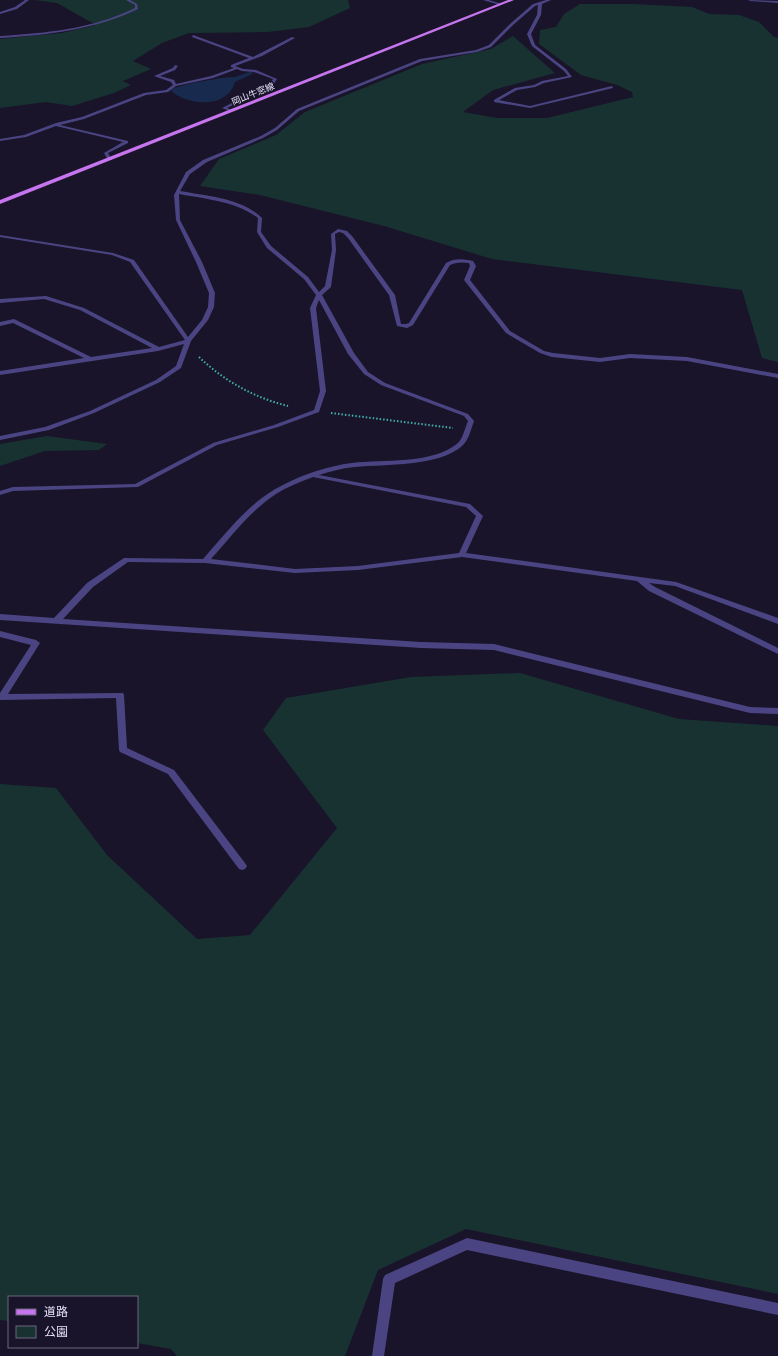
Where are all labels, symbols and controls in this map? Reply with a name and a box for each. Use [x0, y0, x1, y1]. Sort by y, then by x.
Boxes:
street label: 岡山牛窓線 [230, 81, 277, 107]
legend [8, 1296, 138, 1348]
text: 道路 [44, 1305, 68, 1319]
text: 公園 [44, 1325, 68, 1339]

